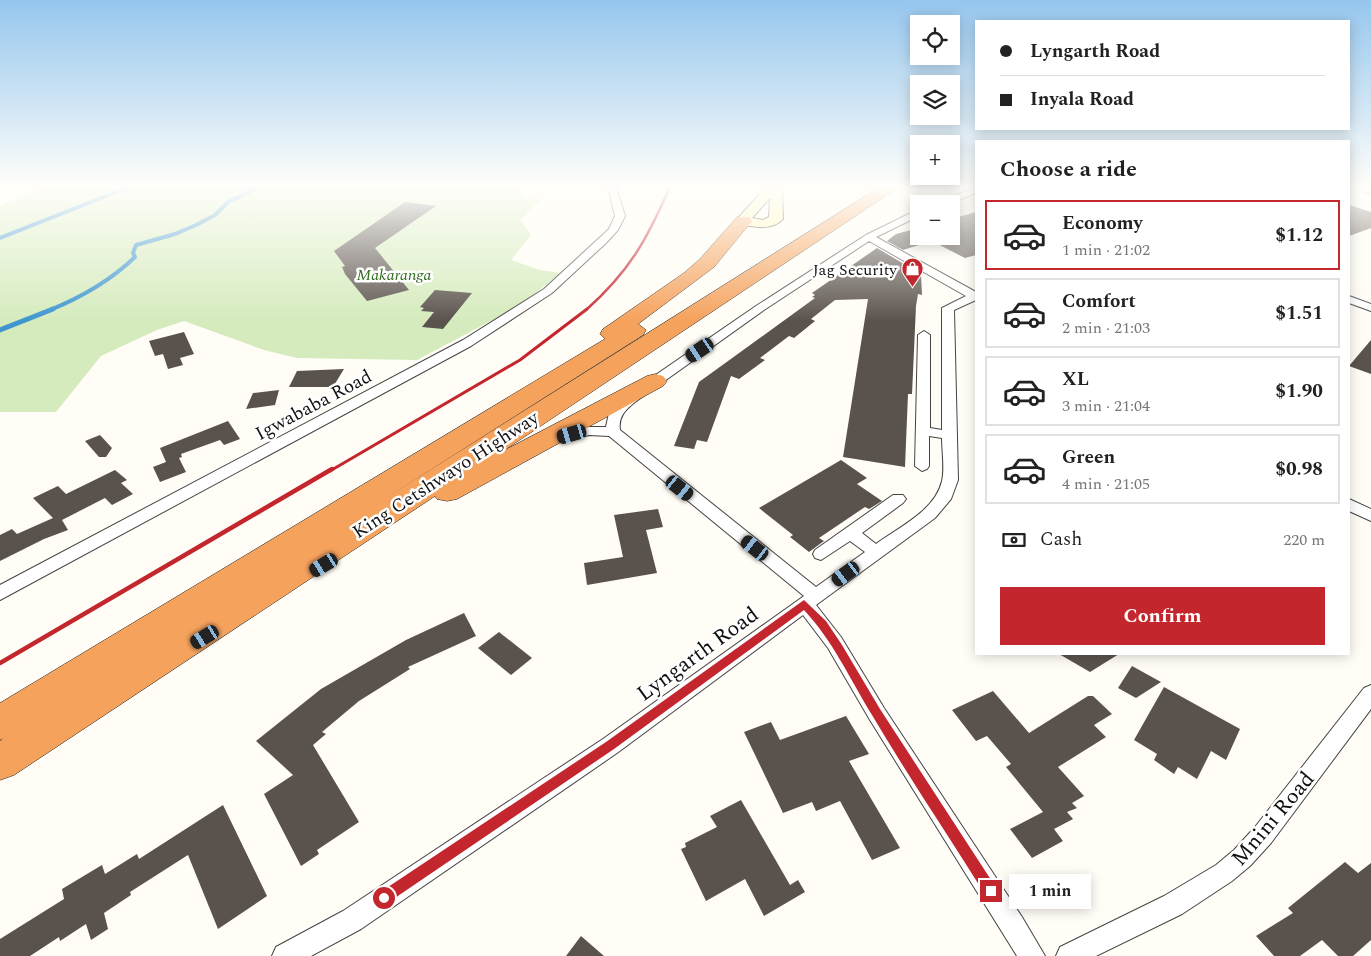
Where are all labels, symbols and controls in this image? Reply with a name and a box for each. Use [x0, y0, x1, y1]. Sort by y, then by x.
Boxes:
map controls [910, 15, 960, 245]
button: locate [910, 15, 960, 65]
text: Lyngarth Road [1030, 37, 1160, 66]
button: layers [910, 75, 960, 125]
text: Inyala Road [1030, 85, 1134, 114]
button: + [910, 135, 960, 185]
text: Choose a ride [1000, 153, 1137, 186]
button: − [910, 195, 960, 245]
text: Economy [1062, 209, 1143, 238]
icon: car [1002, 213, 1047, 258]
text: $1.12 [1275, 221, 1323, 250]
text: 1 min · 21:02 [1062, 238, 1150, 262]
shop icon: Jag Security [901, 257, 925, 288]
place label: Jag Security [813, 258, 898, 282]
park label: Makaranga [357, 263, 431, 287]
text: Comfort [1062, 287, 1136, 316]
icon: car [1002, 291, 1047, 336]
text: $1.51 [1275, 299, 1323, 328]
text: 2 min · 21:03 [1062, 316, 1150, 340]
car [683, 335, 716, 365]
street label: Igwababa Road [250, 362, 377, 448]
text: XL [1062, 365, 1089, 394]
icon: car [1002, 369, 1047, 414]
text: $1.90 [1275, 377, 1323, 406]
text: 3 min · 21:04 [1062, 394, 1150, 418]
street label: King Cetshwayo Highway [347, 404, 545, 546]
car [555, 423, 588, 445]
text: Green [1062, 443, 1115, 472]
icon: car [1002, 447, 1047, 492]
text: $0.98 [1275, 455, 1323, 484]
text: 4 min · 21:05 [1062, 472, 1150, 496]
car [663, 473, 696, 503]
text: Cash [1040, 525, 1082, 554]
icon: cash [1000, 526, 1028, 554]
text: 220 m [1283, 528, 1325, 552]
car [738, 533, 771, 563]
car [307, 551, 340, 579]
car [829, 559, 862, 589]
button: Confirm [1000, 587, 1325, 645]
street label: Lyngarth Road [630, 599, 766, 710]
car [188, 623, 221, 651]
street label: Mnini Road [1223, 764, 1323, 874]
callout: 1 min [1008, 874, 1091, 908]
text: 1 min [1029, 879, 1071, 903]
route end [980, 880, 1002, 902]
route start [373, 887, 395, 909]

